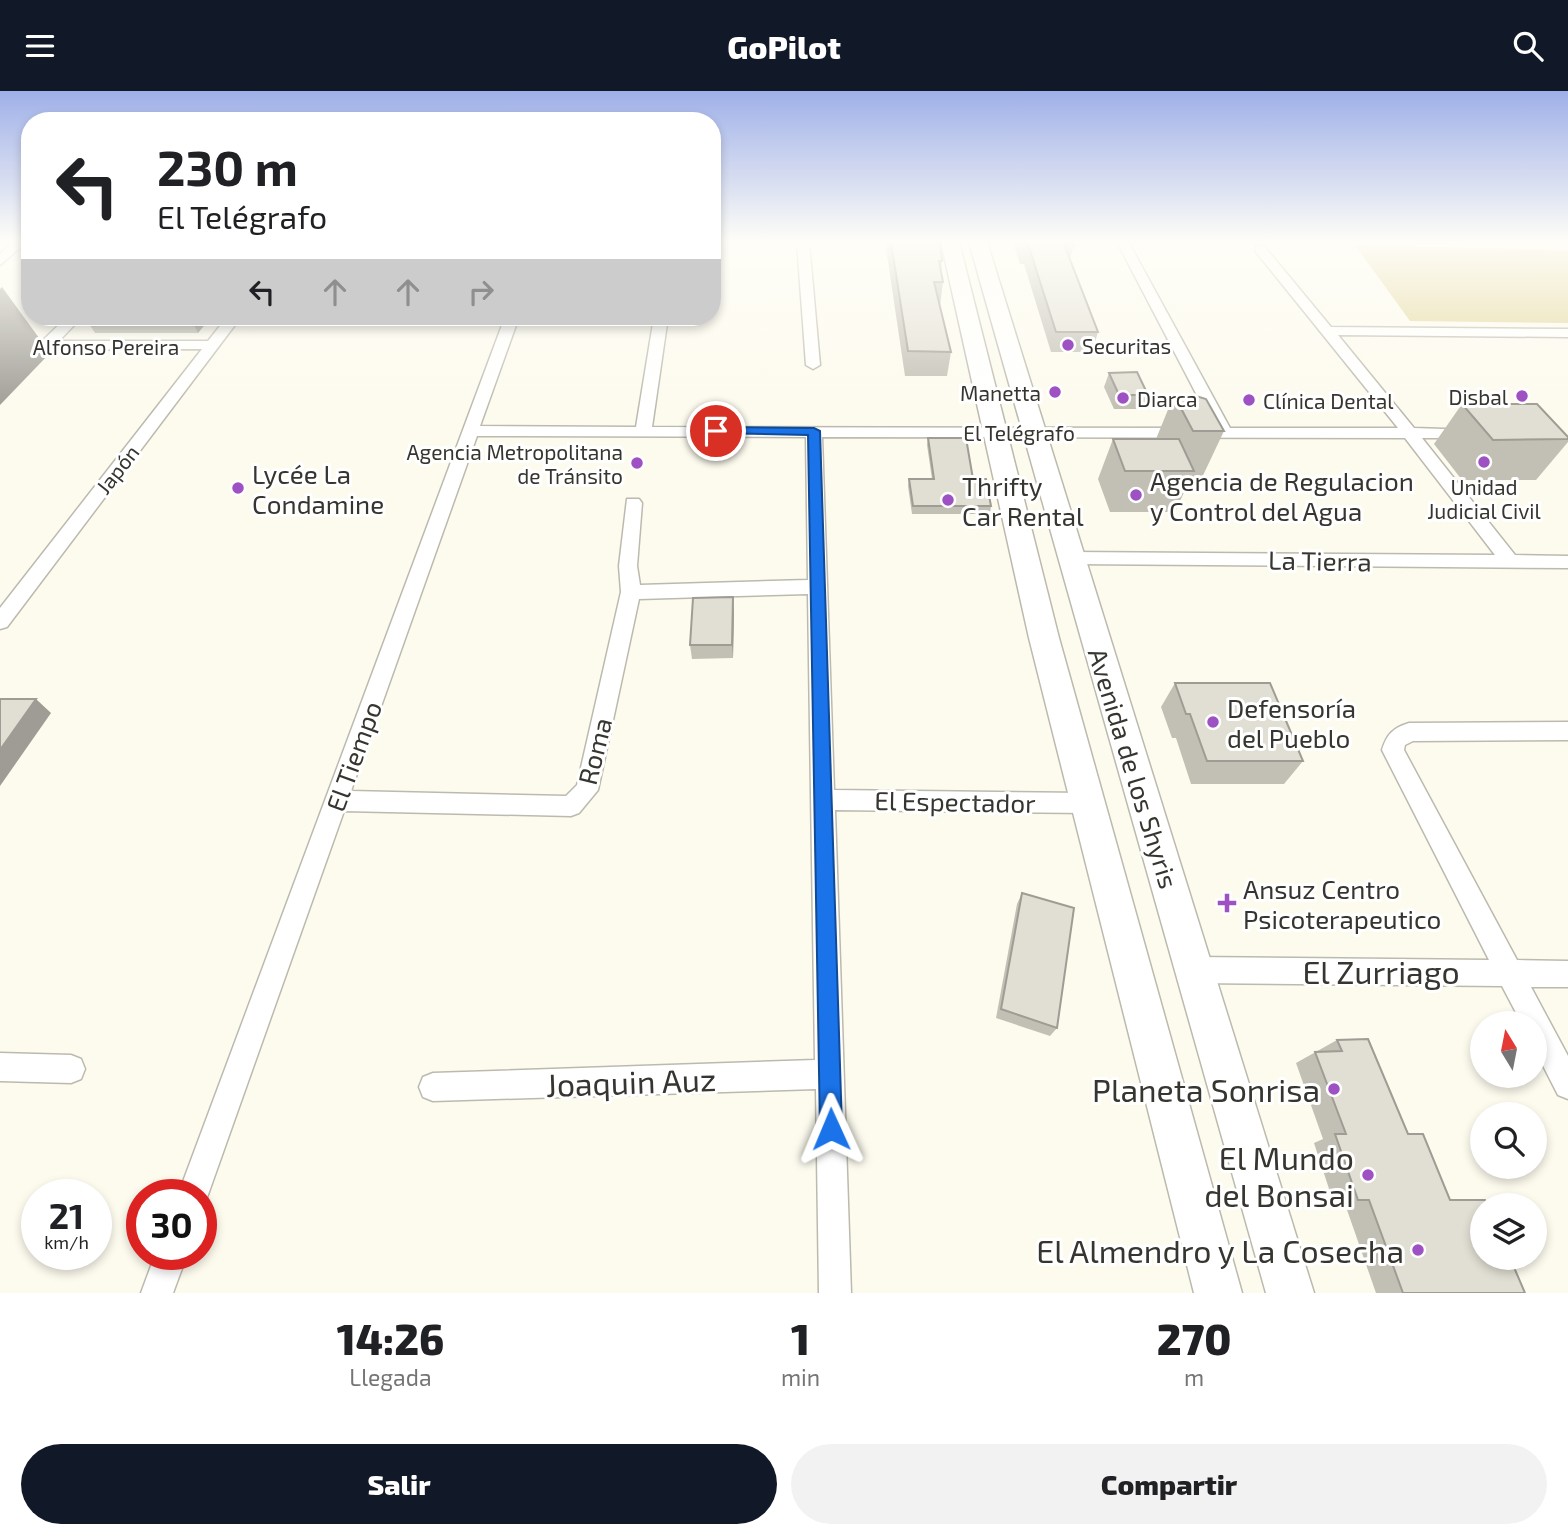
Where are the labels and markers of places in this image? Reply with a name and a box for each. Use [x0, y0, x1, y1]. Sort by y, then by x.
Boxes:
place label: Securitas [1082, 333, 1171, 358]
marker: Securitas [1060, 337, 1076, 353]
place label: Manetta [960, 380, 1041, 405]
marker: Manetta [1047, 384, 1063, 400]
place label: Disbal [1448, 384, 1509, 409]
place label: Diarca [1137, 386, 1198, 411]
place label: Clínica Dental [1263, 388, 1394, 413]
marker: Disbal [1514, 388, 1530, 404]
marker: Diarca [1115, 390, 1131, 406]
marker: Clínica Dental [1241, 392, 1257, 408]
pin [686, 401, 746, 461]
place label: Agencia Metropolitana de Tránsito [407, 439, 623, 488]
marker: Unidad Judicial Civil [1476, 454, 1492, 470]
marker: Agencia Metropolitana de Tránsito [629, 455, 645, 471]
place label: Lycée La Condamine [252, 458, 384, 519]
place label: Agencia de Regulacion y Control del Agua [1150, 465, 1414, 526]
place label: Thrifty Car Rental [962, 470, 1084, 531]
place label: Unidad Judicial Civil [1427, 474, 1542, 523]
marker: Lycée La Condamine [230, 480, 246, 496]
marker: Agencia de Regulacion y Control del Agua [1128, 487, 1144, 503]
marker: Thrifty Car Rental [940, 492, 956, 508]
place label: Defensoría del Pueblo [1227, 692, 1356, 753]
marker: Defensoría del Pueblo [1205, 714, 1221, 730]
place label: Ansuz Centro Psicoterapeutico [1243, 873, 1441, 934]
marker: Ansuz Centro Psicoterapeutico [1217, 893, 1237, 913]
place label: Planeta Sonrisa [1092, 1070, 1320, 1108]
marker: Planeta Sonrisa [1326, 1081, 1342, 1097]
place label: El Mundo del Bonsai [1204, 1138, 1354, 1213]
marker: El Mundo del Bonsai [1360, 1167, 1376, 1183]
place label: El Almendro y La Cosecha [1036, 1231, 1404, 1269]
marker: El Almendro y La Cosecha [1410, 1242, 1426, 1258]

